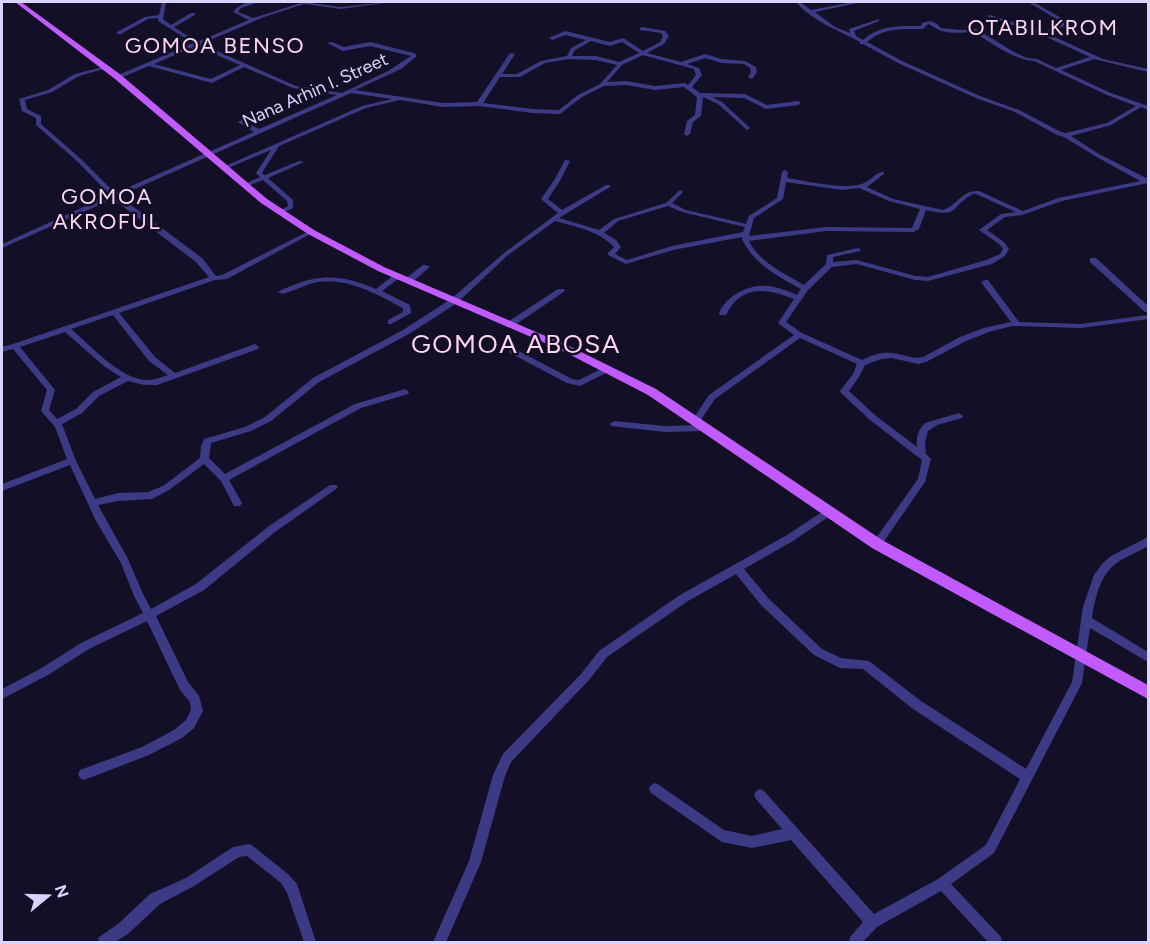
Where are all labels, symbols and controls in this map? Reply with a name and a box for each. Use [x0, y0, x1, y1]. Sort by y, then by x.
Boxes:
district label: OTABILKROM [967, 14, 1119, 41]
district label: GOMOA BENSO [125, 32, 305, 59]
street label: Nana Arhin I. Street [239, 48, 391, 132]
district label: GOMOA AKROFUL [53, 183, 161, 235]
district label: GOMOA ABOSA [411, 328, 621, 360]
north arrow [18, 866, 78, 926]
text: N [51, 882, 73, 900]

